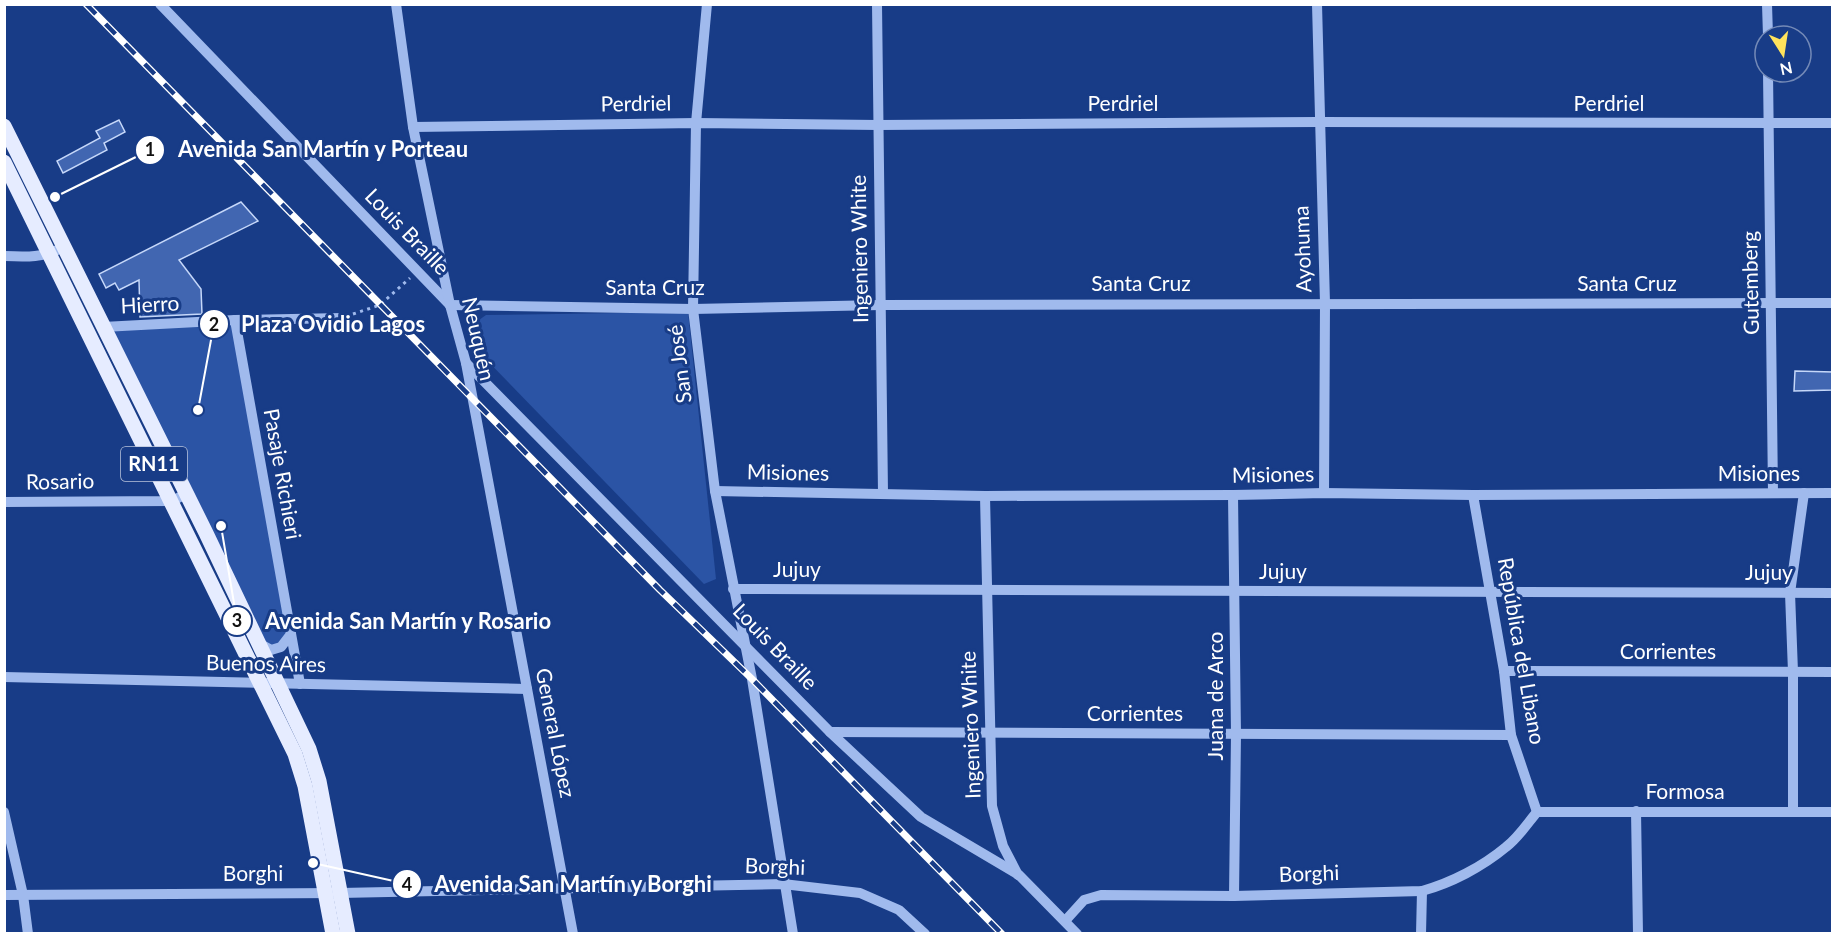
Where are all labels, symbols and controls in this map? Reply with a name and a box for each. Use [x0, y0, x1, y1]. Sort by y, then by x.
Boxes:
north arrow [1753, 24, 1813, 84]
text: N [1778, 59, 1794, 80]
street label: Perdriel [600, 89, 672, 116]
street label: Perdriel [1088, 90, 1158, 115]
street label: Perdriel [1574, 90, 1644, 115]
callout: Avenida San Martín y Porteau [135, 130, 480, 170]
text: Avenida San Martín y Porteau [177, 135, 468, 162]
text: 1 [145, 138, 155, 160]
street label: Ingeniero White [845, 175, 872, 323]
street label: Louis Braille [361, 183, 455, 279]
street label: Ayohuma [1287, 205, 1316, 293]
street label: Gutemberg [1736, 231, 1763, 335]
street label: Santa Cruz [1091, 270, 1191, 295]
street label: Santa Cruz [1577, 270, 1677, 295]
street label: Santa Cruz [605, 274, 705, 299]
street label: Hierro [120, 289, 180, 318]
street label: Neuquén [458, 295, 501, 383]
callout: Plaza Ovidio Lagos [199, 304, 437, 344]
text: Plaza Ovidio Lagos [241, 310, 425, 337]
text: 2 [209, 313, 219, 335]
street label: San José [661, 324, 696, 405]
street label: Pasaje Richieri [260, 406, 307, 541]
road number: RN11 [121, 447, 187, 481]
street label: Misiones [747, 458, 829, 485]
street label: Misiones [1232, 460, 1314, 487]
street label: Misiones [1718, 460, 1800, 485]
street label: Rosario [26, 467, 95, 494]
street label: República del Libano [1494, 555, 1551, 746]
street label: Jujuy [773, 556, 821, 581]
street label: Jujuy [1259, 558, 1307, 583]
street label: Jujuy [1745, 559, 1793, 584]
street label: Louis Braille [729, 598, 823, 694]
callout: Avenida San Martín y Rosario [222, 601, 563, 641]
text: Avenida San Martín y Rosario [264, 607, 551, 634]
text: 3 [232, 609, 242, 631]
street label: Juana de Arco [1202, 631, 1227, 760]
street label: Corrientes [1620, 638, 1716, 663]
street label: Buenos Aires [206, 649, 326, 676]
street label: Ingeniero White [954, 651, 985, 800]
street label: General López [532, 666, 581, 800]
street label: Corrientes [1087, 700, 1183, 725]
street label: Formosa [1645, 778, 1725, 803]
street label: Borghi [744, 852, 806, 879]
street label: Borghi [1278, 859, 1340, 886]
street label: Borghi [223, 860, 283, 885]
callout: Avenida San Martín y Borghi [392, 864, 724, 904]
text: Avenida San Martín y Borghi [433, 870, 712, 897]
text: 4 [402, 873, 412, 895]

